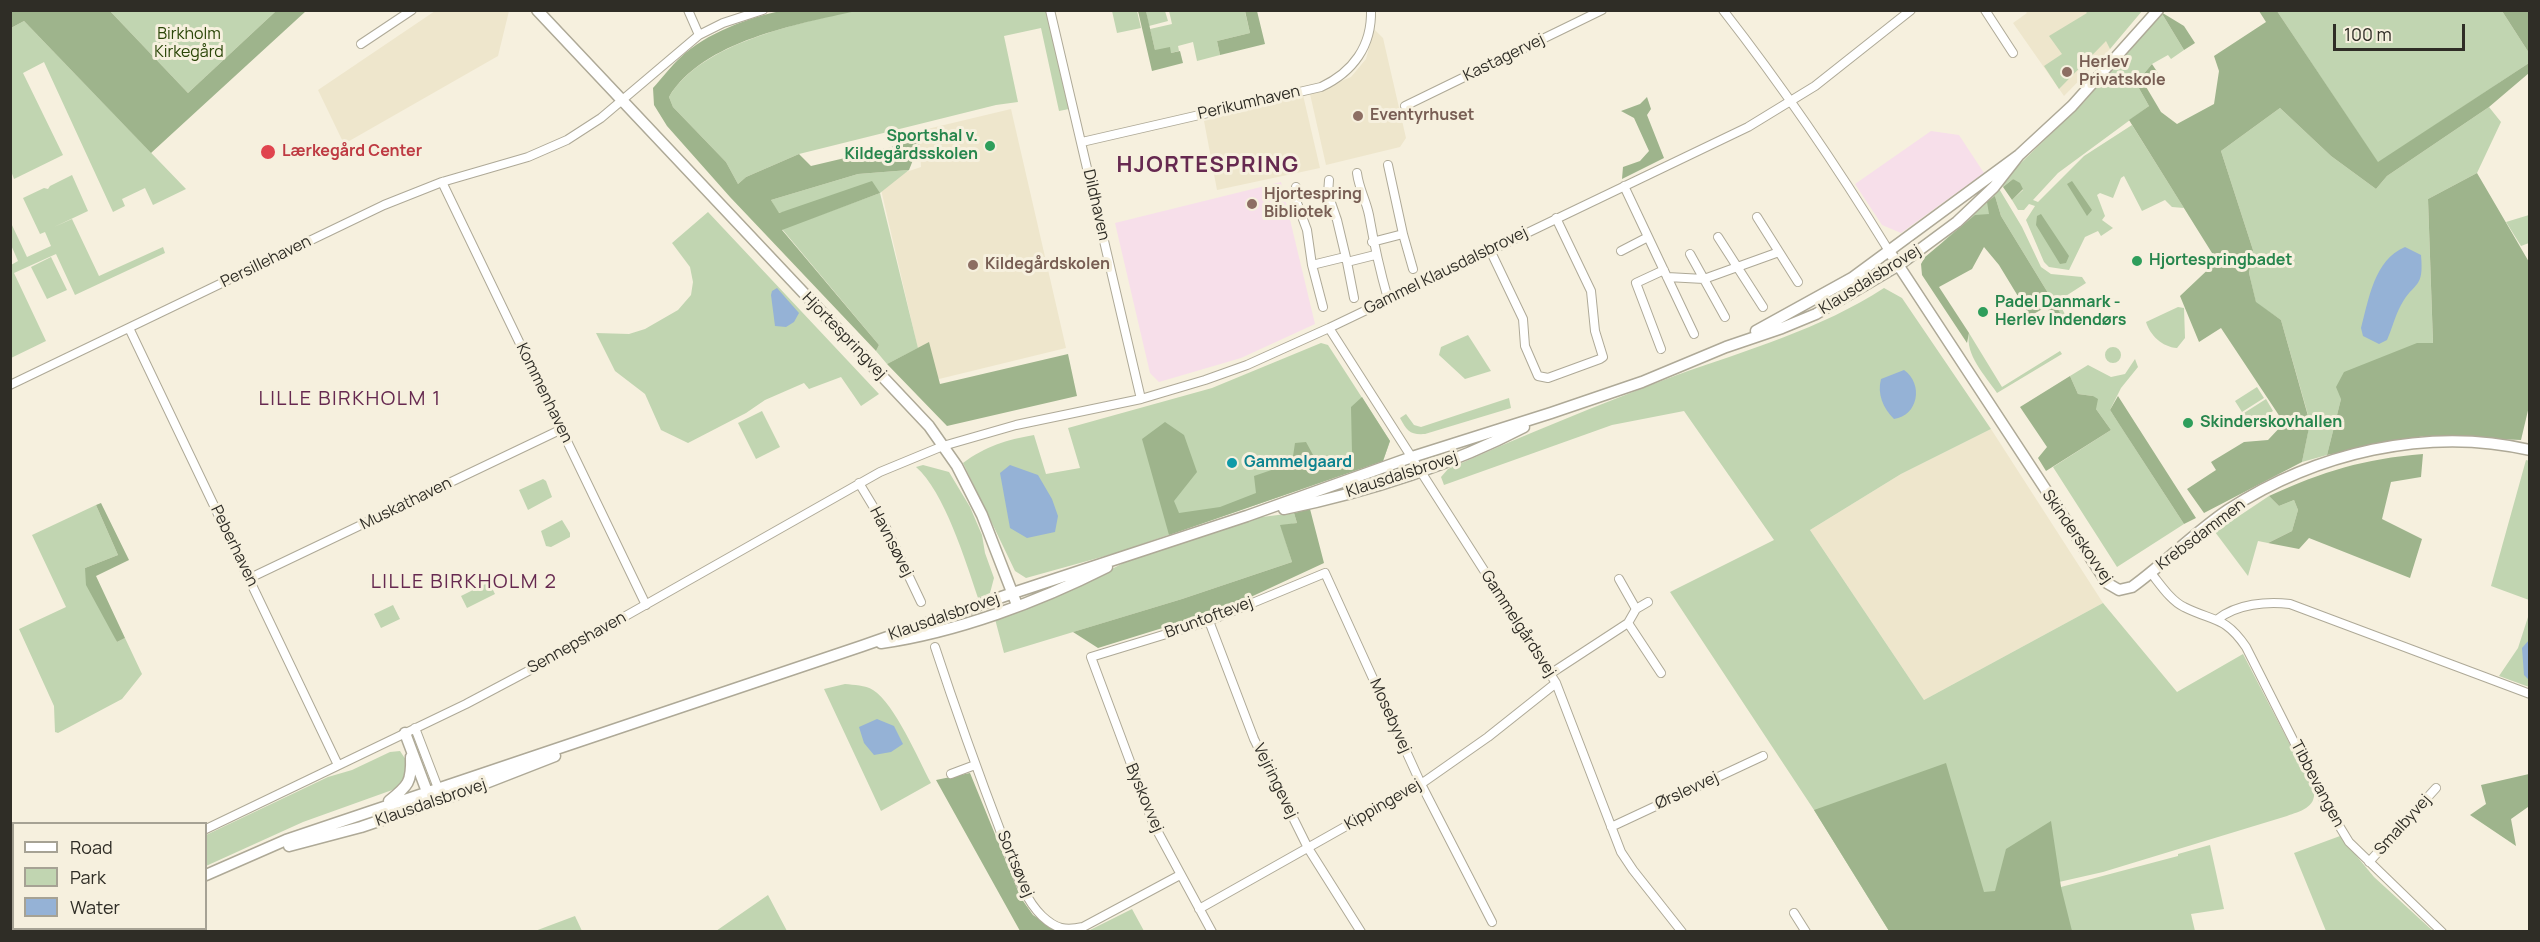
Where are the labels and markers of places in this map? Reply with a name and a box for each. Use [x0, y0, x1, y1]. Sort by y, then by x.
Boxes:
place label: Herlev Privatskole [2079, 53, 2166, 91]
marker: Herlev Privatskole [2060, 65, 2074, 79]
place label: Eventyrhuset [1370, 106, 1475, 126]
marker: Eventyrhuset [1351, 109, 1365, 123]
place label: Sportshal v. Kildegårdsskolen [844, 127, 978, 165]
marker: Sportshal v. Kildegårdsskolen [983, 139, 997, 153]
place label: Lærkegård Center [282, 142, 422, 162]
marker: Lærkegård Center [259, 143, 277, 161]
place label: Hjortespring Bibliotek [1264, 185, 1362, 223]
marker: Hjortespring Bibliotek [1245, 197, 1259, 211]
place label: Hjortespringbadet [2149, 251, 2292, 271]
marker: Hjortespringbadet [2130, 254, 2144, 268]
place label: Kildegårdskolen [985, 255, 1110, 275]
marker: Kildegårdskolen [966, 258, 980, 272]
place label: Padel Danmark - Herlev Indendørs [1995, 293, 2126, 331]
marker: Padel Danmark - Herlev Indendørs [1976, 305, 1990, 319]
place label: Skinderskovhallen [2200, 413, 2342, 433]
marker: Skinderskovhallen [2181, 416, 2195, 430]
place label: Gammelgaard [1244, 453, 1352, 473]
marker: Gammelgaard [1225, 456, 1239, 470]

